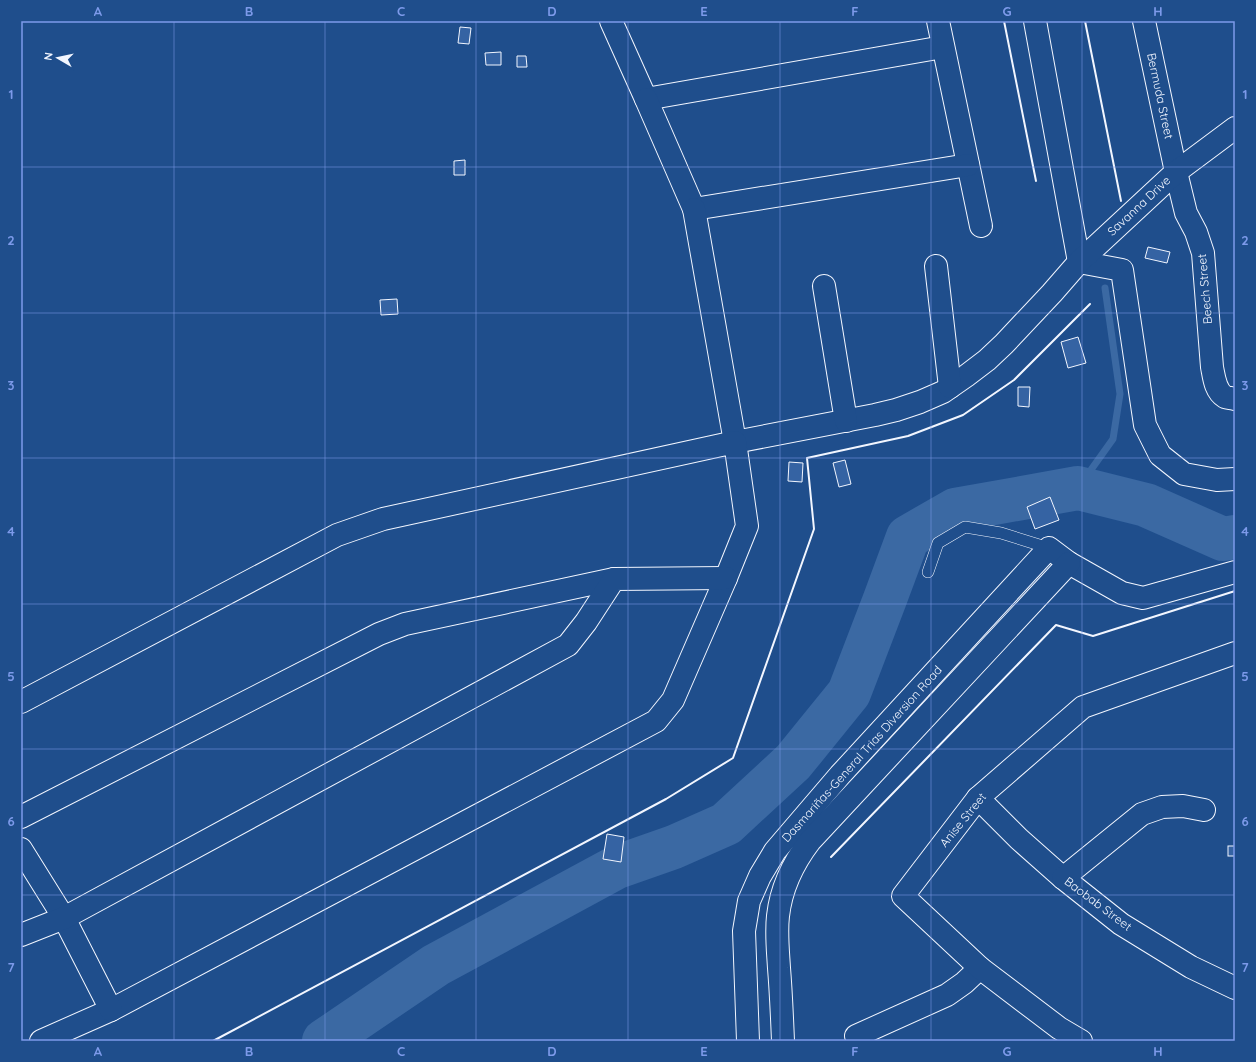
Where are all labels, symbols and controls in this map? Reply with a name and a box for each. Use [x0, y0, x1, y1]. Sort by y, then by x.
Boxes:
text: A [94, 3, 103, 19]
text: B [245, 3, 253, 19]
text: C [397, 3, 405, 19]
text: D [547, 3, 557, 19]
text: E [700, 3, 708, 19]
text: F [851, 3, 859, 19]
text: G [1002, 3, 1012, 19]
text: H [1153, 3, 1163, 19]
north arrow [38, 38, 78, 78]
text: N [41, 51, 56, 62]
street label: Bermuda Street [1144, 51, 1177, 140]
text: 1 [8, 86, 14, 102]
text: 1 [1242, 86, 1248, 102]
street label: Savanna Drive [1104, 172, 1173, 239]
text: 2 [7, 232, 15, 248]
text: 2 [1241, 232, 1249, 248]
street label: Beech Street [1194, 253, 1215, 325]
text: 3 [8, 377, 15, 393]
text: 3 [1242, 377, 1249, 393]
text: 4 [7, 523, 15, 539]
text: 4 [1241, 523, 1249, 539]
street label: Dasmariñas-General Trias Diversion Road [778, 662, 945, 845]
text: 5 [7, 668, 15, 684]
text: 5 [1241, 668, 1249, 684]
street label: Anise Street [936, 789, 989, 850]
text: 6 [7, 813, 15, 829]
text: 6 [1241, 813, 1249, 829]
street label: Baobab Street [1062, 873, 1135, 934]
text: 7 [7, 959, 15, 975]
text: 7 [1241, 959, 1249, 975]
text: A [94, 1043, 103, 1059]
text: B [245, 1043, 253, 1059]
text: C [397, 1043, 405, 1059]
text: D [547, 1043, 557, 1059]
text: E [700, 1043, 708, 1059]
text: F [851, 1043, 859, 1059]
text: G [1002, 1043, 1012, 1059]
text: H [1153, 1043, 1163, 1059]

